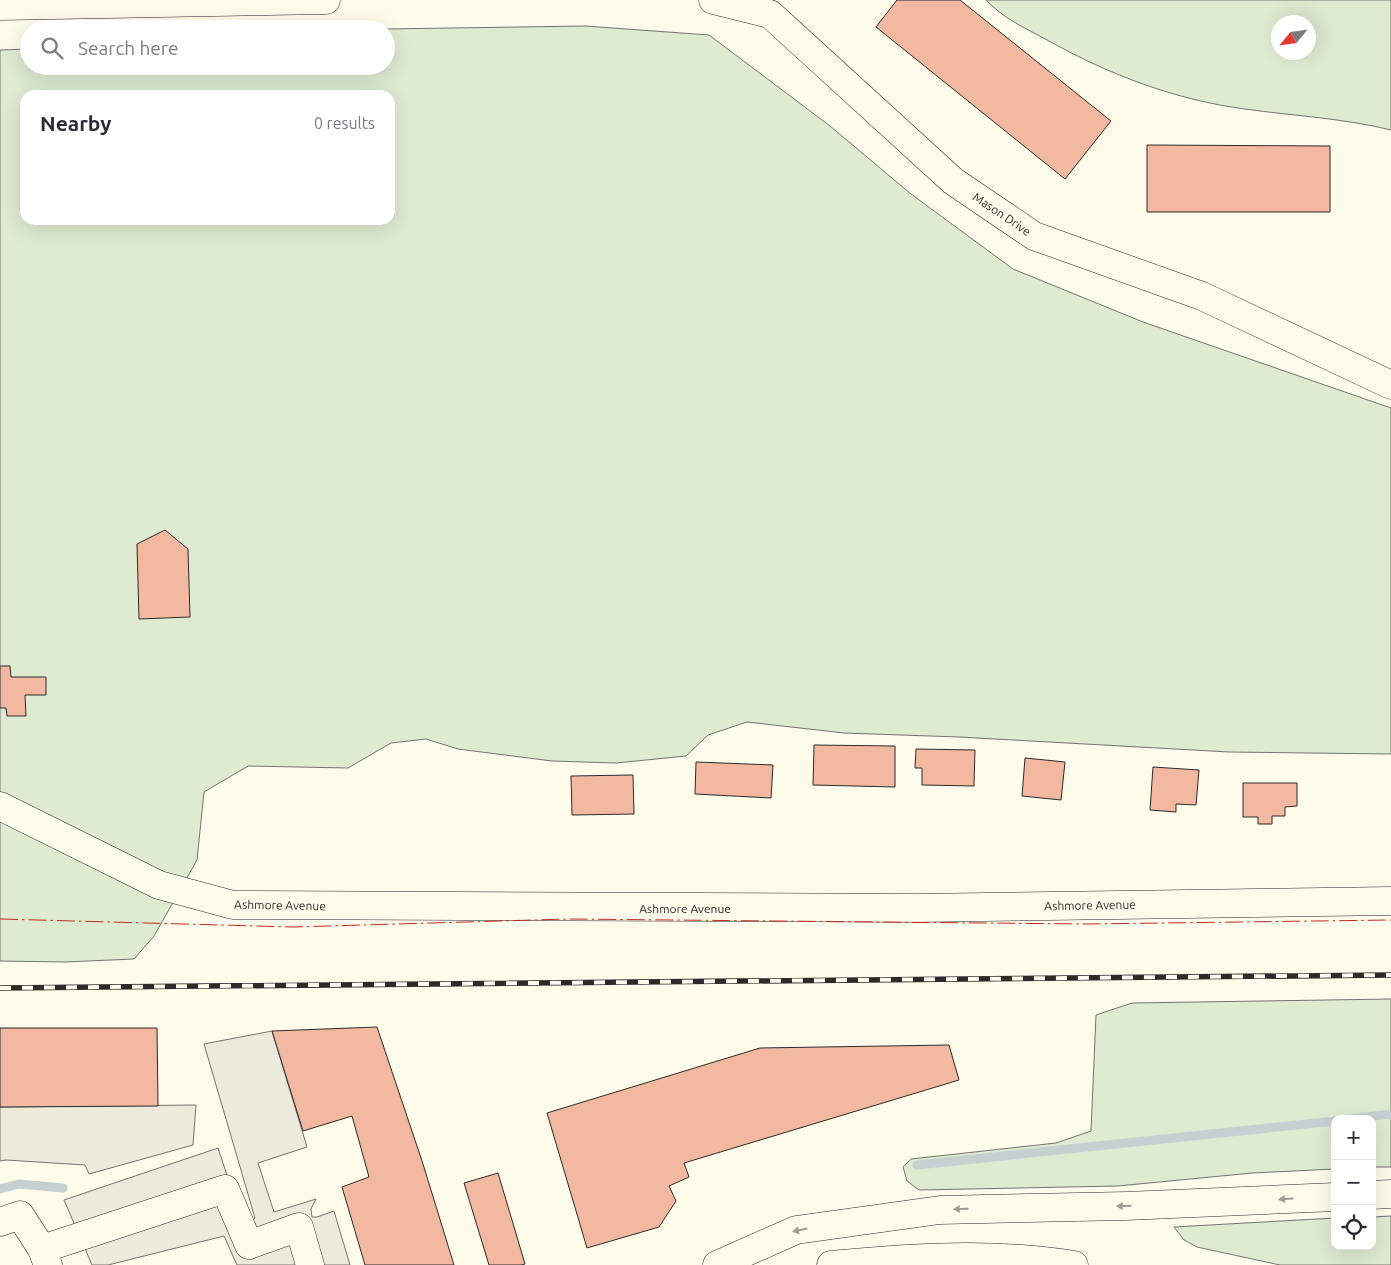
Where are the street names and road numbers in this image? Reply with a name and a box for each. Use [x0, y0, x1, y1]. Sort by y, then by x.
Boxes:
street label: Mason Drive [971, 190, 1033, 238]
street label: Ashmore Avenue [234, 898, 326, 912]
street label: Ashmore Avenue [1044, 898, 1136, 912]
street label: Ashmore Avenue [639, 902, 731, 915]

